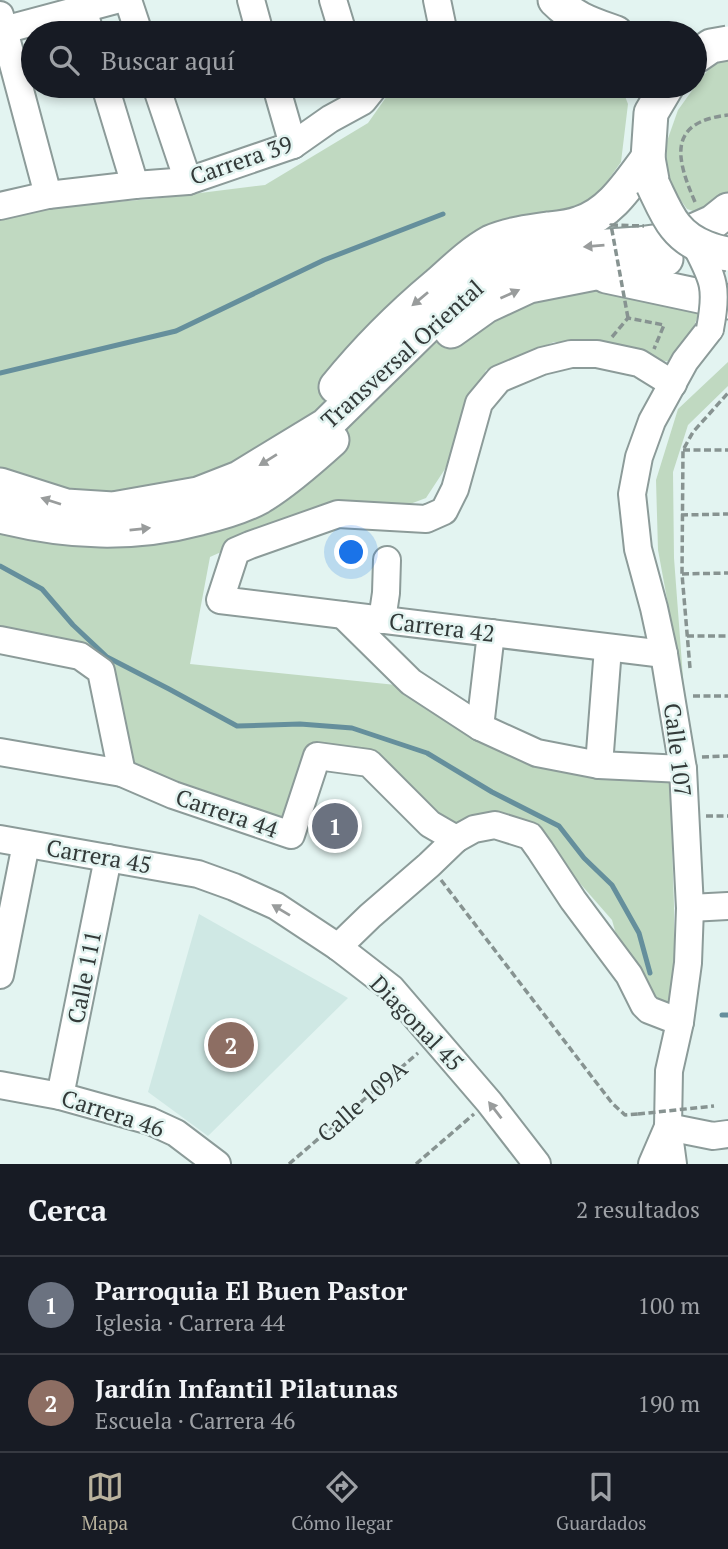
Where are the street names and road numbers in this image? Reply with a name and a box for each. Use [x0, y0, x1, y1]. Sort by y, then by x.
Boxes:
street label: Carrera 39 [186, 128, 296, 192]
street label: Transversal Oriental [314, 273, 490, 435]
street label: Carrera 42 [387, 605, 497, 649]
street label: Calle 107 [657, 701, 699, 799]
street label: Carrera 44 [172, 781, 283, 845]
street label: Carrera 45 [44, 832, 154, 880]
street label: Calle 111 [60, 928, 108, 1026]
street label: Diagonal 45 [363, 968, 471, 1078]
street label: Calle 109A [310, 1053, 414, 1149]
street label: Carrera 46 [58, 1082, 168, 1144]

